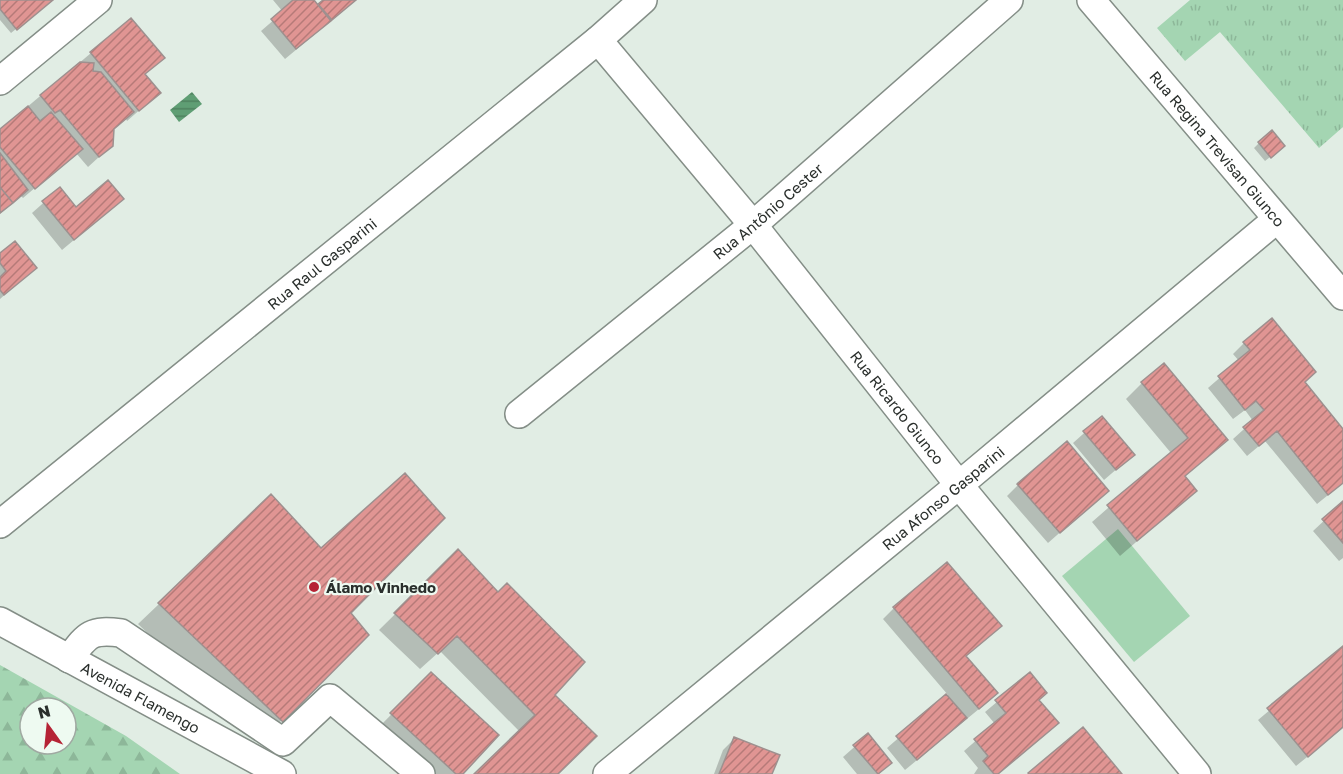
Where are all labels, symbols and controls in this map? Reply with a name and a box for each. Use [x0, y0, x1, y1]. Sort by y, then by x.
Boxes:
street label: Rua Regina Trevisan Giunco [1146, 67, 1289, 230]
street label: Rua Antônio Cester [709, 159, 826, 263]
street label: Rua Raul Gasparini [264, 214, 380, 313]
street label: Rua Ricardo Giunco [847, 347, 948, 468]
street label: Rua Afonso Gasparini [878, 442, 1008, 554]
place label: Álamo Vinhedo [326, 578, 436, 596]
marker: Álamo Vinhedo [307, 580, 321, 594]
street label: Avenida Flamengo [78, 658, 203, 737]
north arrow [18, 696, 78, 756]
text: N [36, 700, 53, 723]

